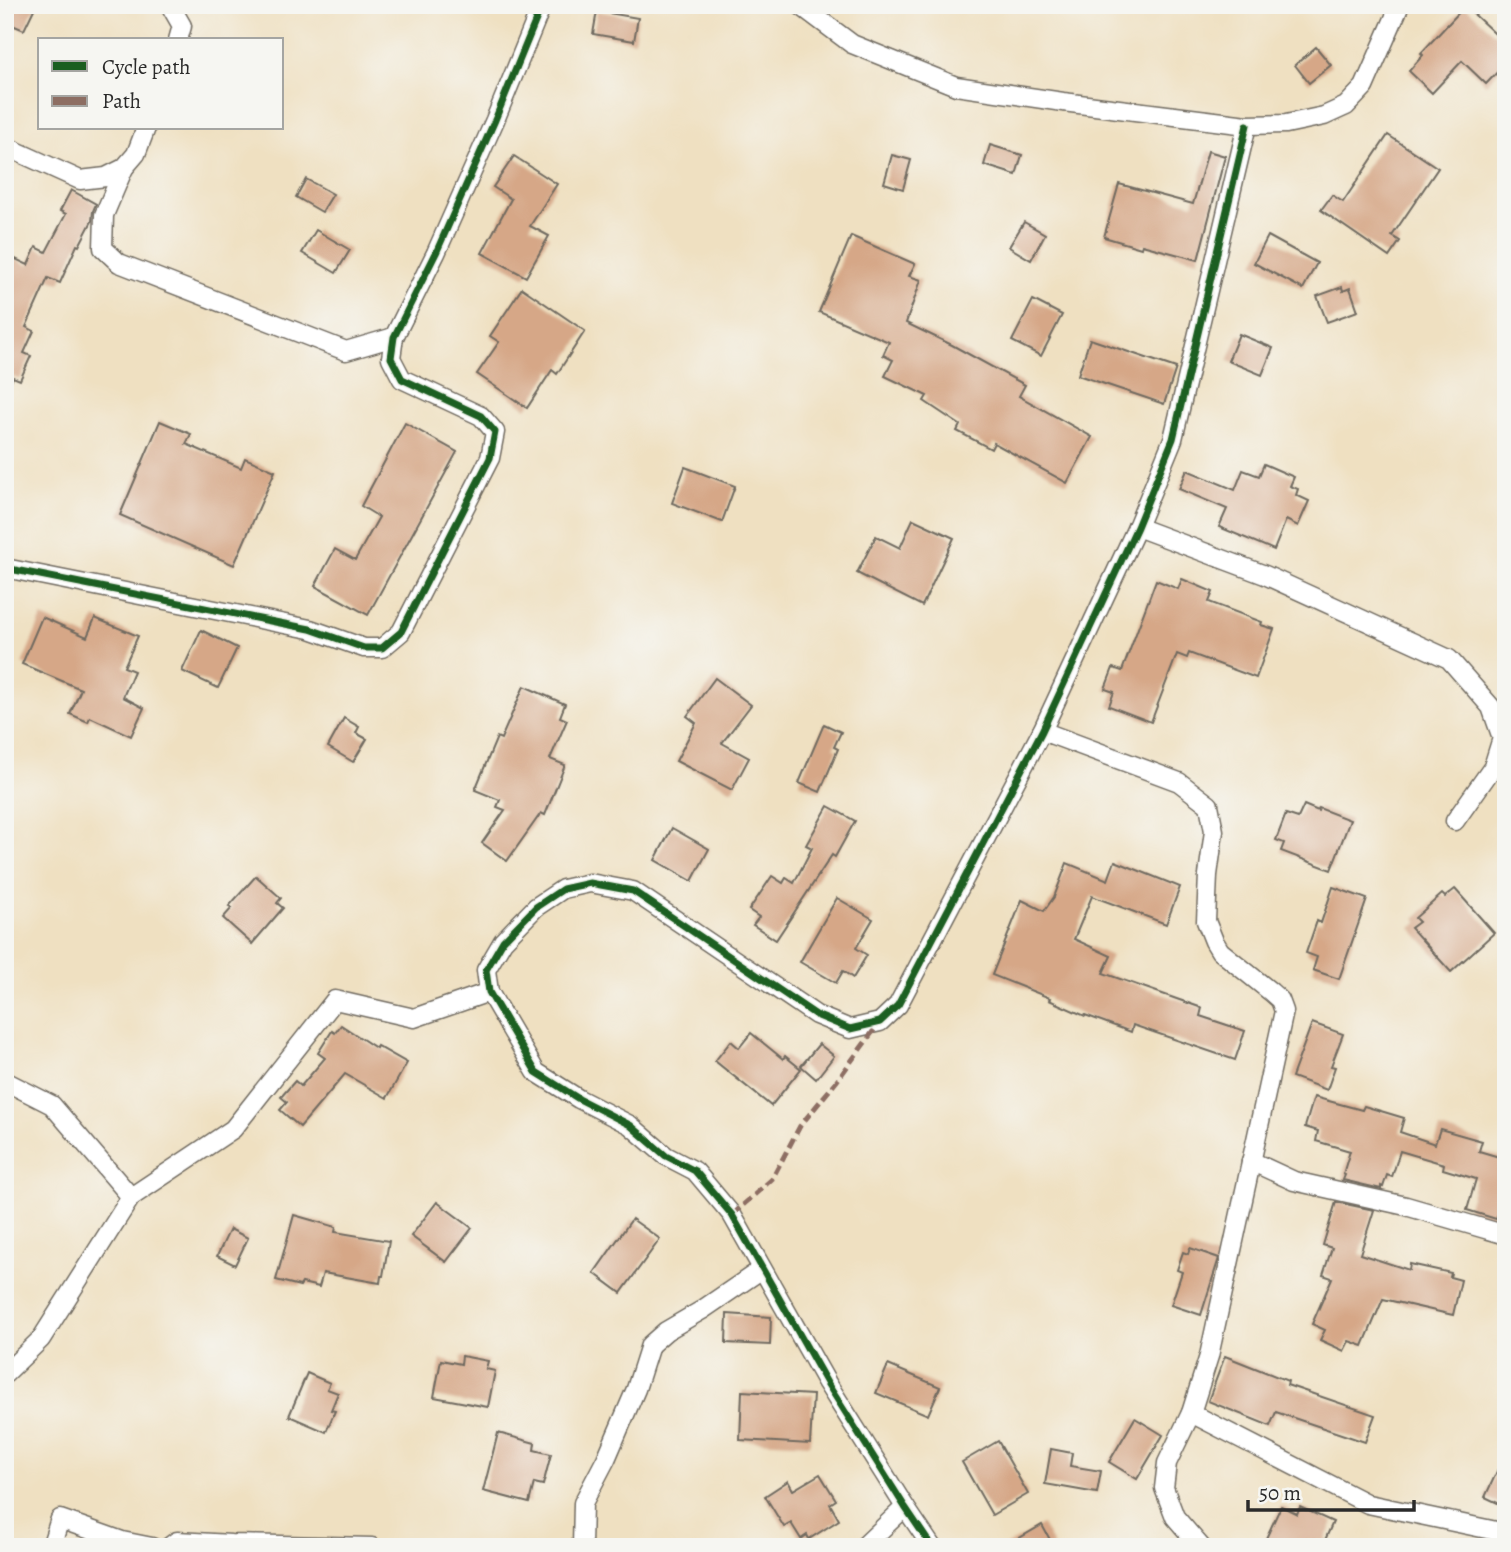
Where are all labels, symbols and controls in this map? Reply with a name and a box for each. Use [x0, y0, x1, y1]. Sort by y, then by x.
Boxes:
legend [38, 38, 284, 130]
text: Cycle path [102, 53, 191, 81]
text: Path [102, 87, 141, 115]
scale bar [1248, 1468, 1415, 1512]
text: 50 m [1259, 1479, 1301, 1507]

